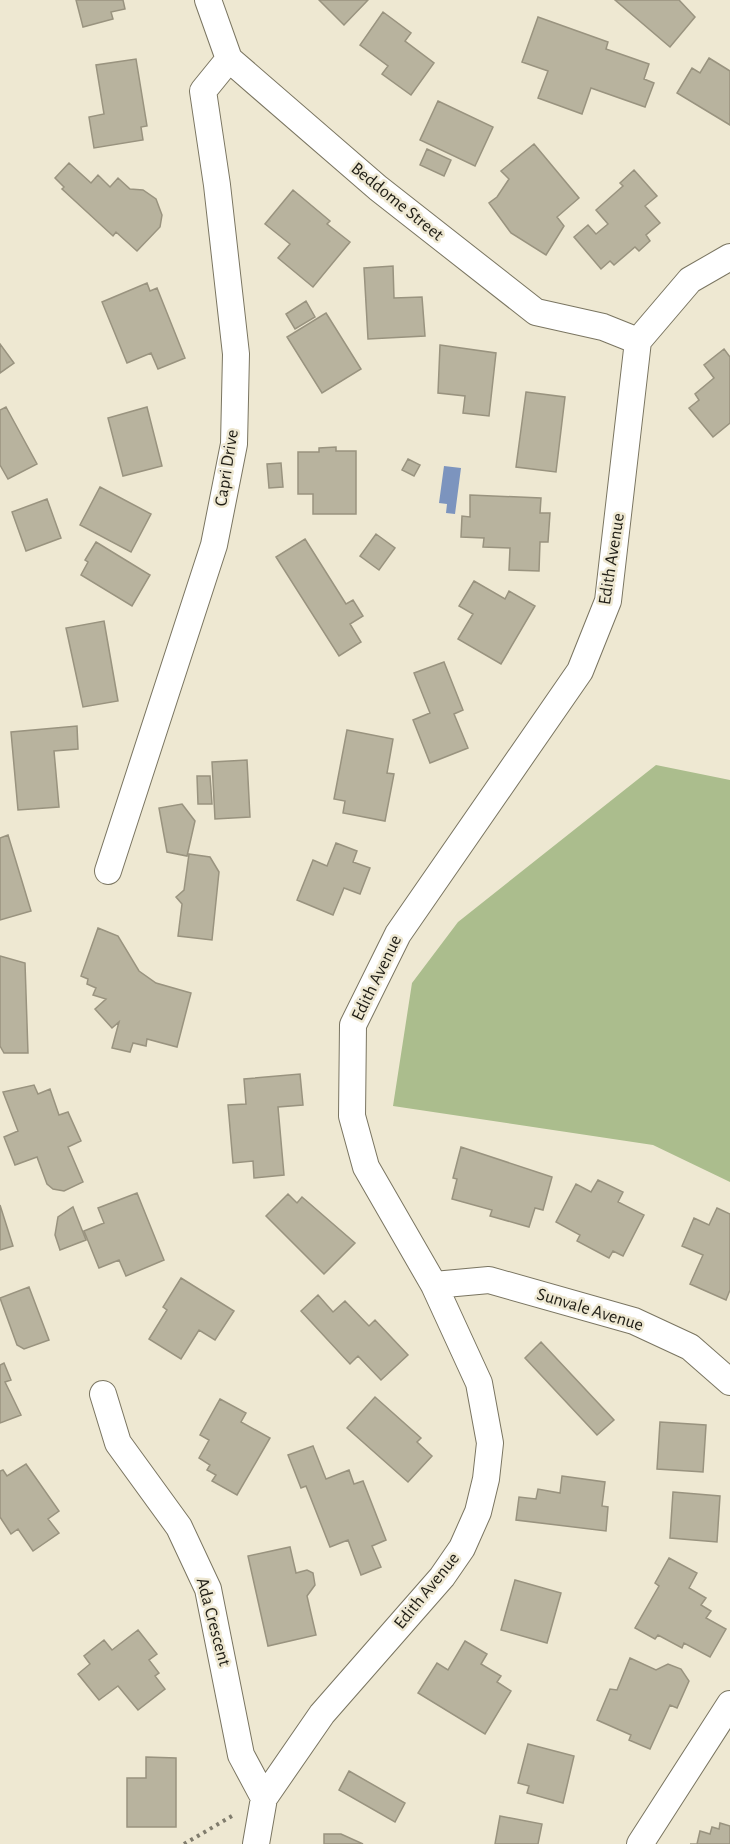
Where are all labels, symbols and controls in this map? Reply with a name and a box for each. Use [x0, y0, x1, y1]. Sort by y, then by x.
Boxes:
street label: Beddome Street [347, 159, 447, 245]
street label: Capri Drive [212, 428, 242, 508]
street label: Edith Avenue [596, 512, 628, 606]
street label: Edith Avenue [349, 933, 405, 1023]
street label: Sunvale Avenue [535, 1285, 645, 1335]
street label: Edith Avenue [391, 1549, 463, 1633]
street label: Ada Crescent [193, 1576, 233, 1668]

